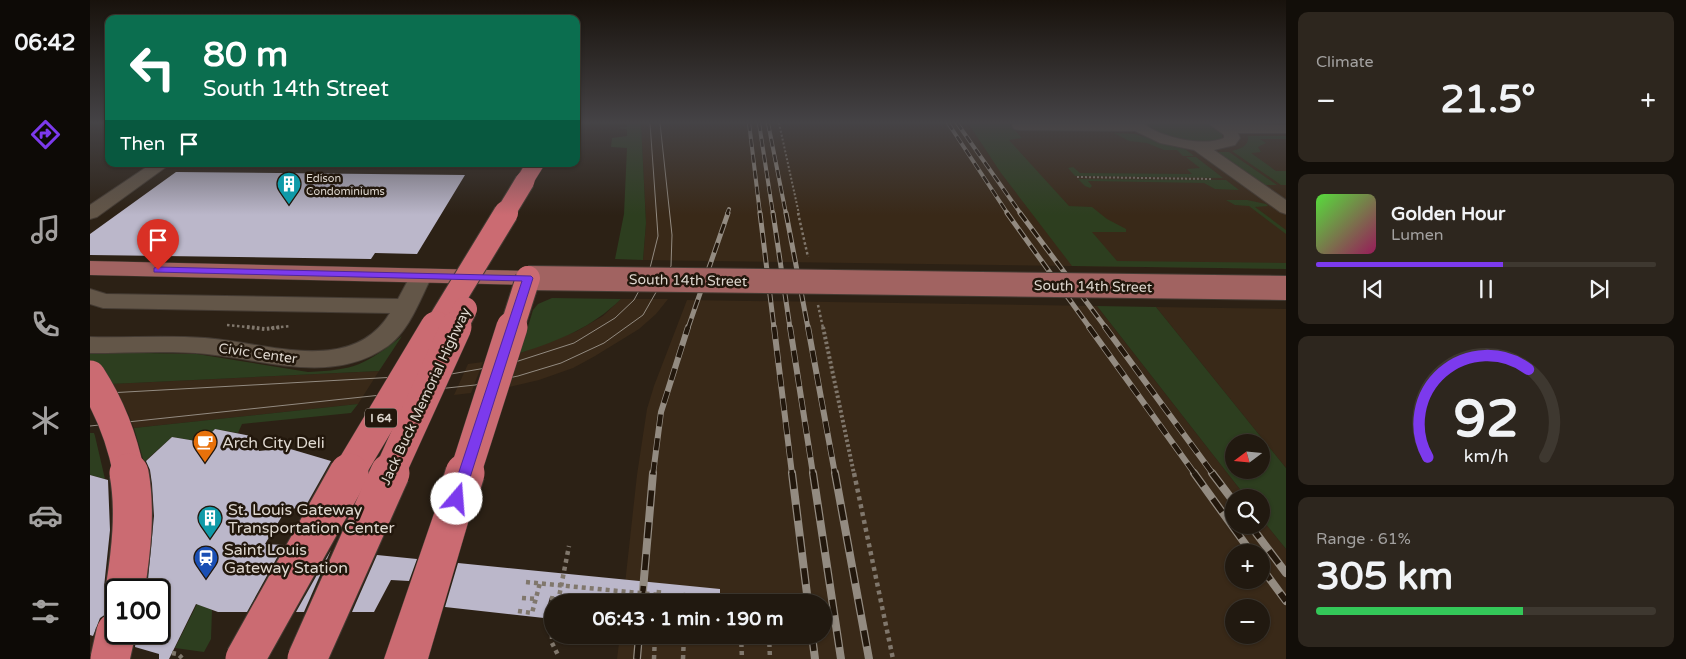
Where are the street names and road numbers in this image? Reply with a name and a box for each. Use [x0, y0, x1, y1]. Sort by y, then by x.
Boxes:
street label: South 14th Street [629, 271, 748, 290]
street label: South 14th Street [1034, 277, 1153, 296]
street label: Jack Buck Memorial Highway [377, 304, 474, 488]
street label: Civic Center [217, 340, 299, 368]
road number: I 64 [365, 408, 397, 428]

